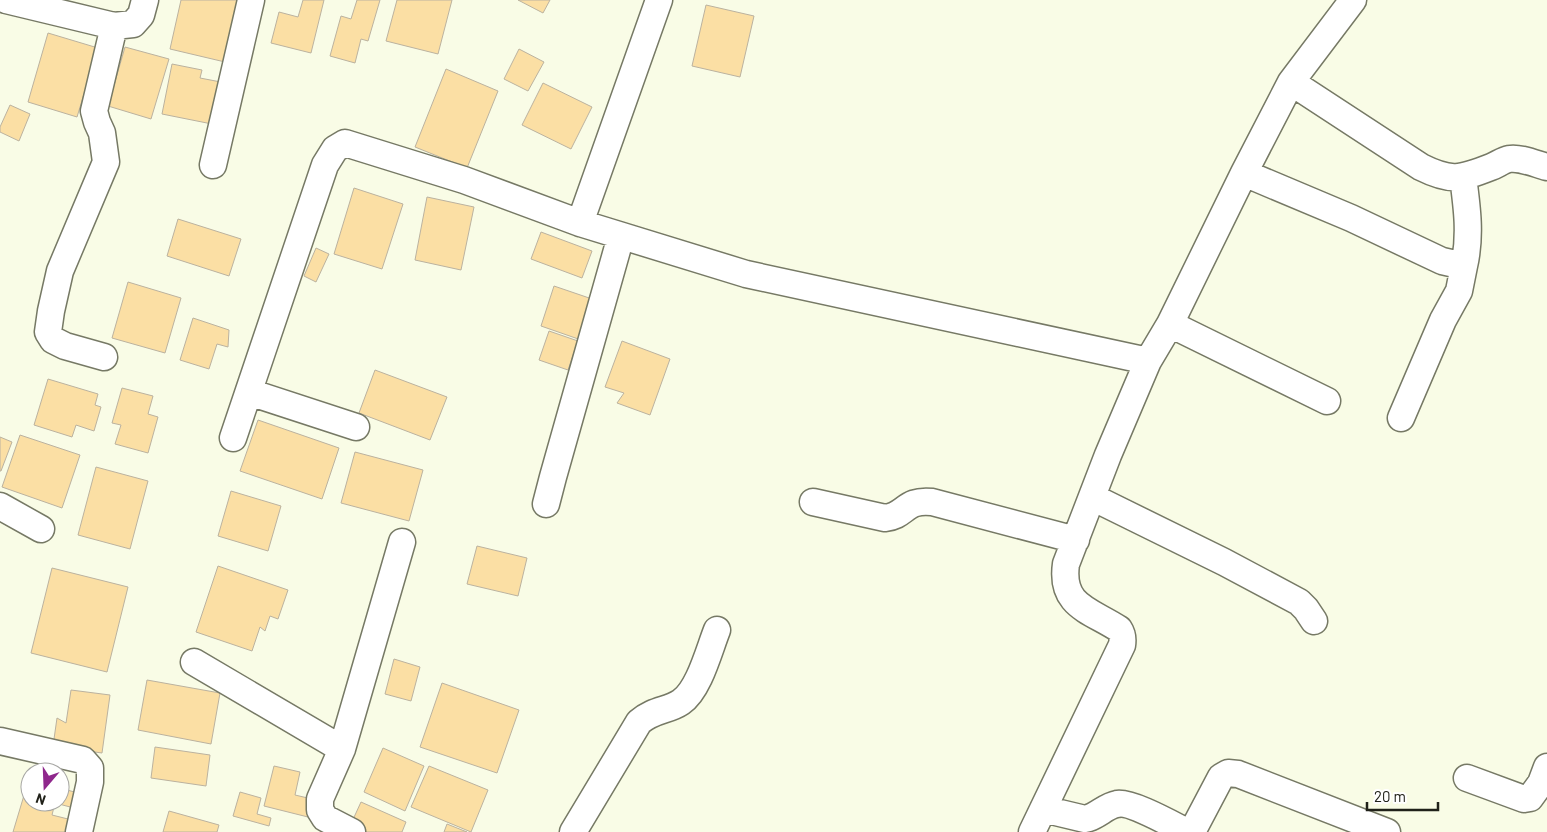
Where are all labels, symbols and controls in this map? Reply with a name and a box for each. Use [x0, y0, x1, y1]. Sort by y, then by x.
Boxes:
north arrow [20, 762, 70, 812]
scale bar [1367, 780, 1438, 812]
text: 20 m [1374, 787, 1406, 805]
text: N [33, 790, 48, 809]

